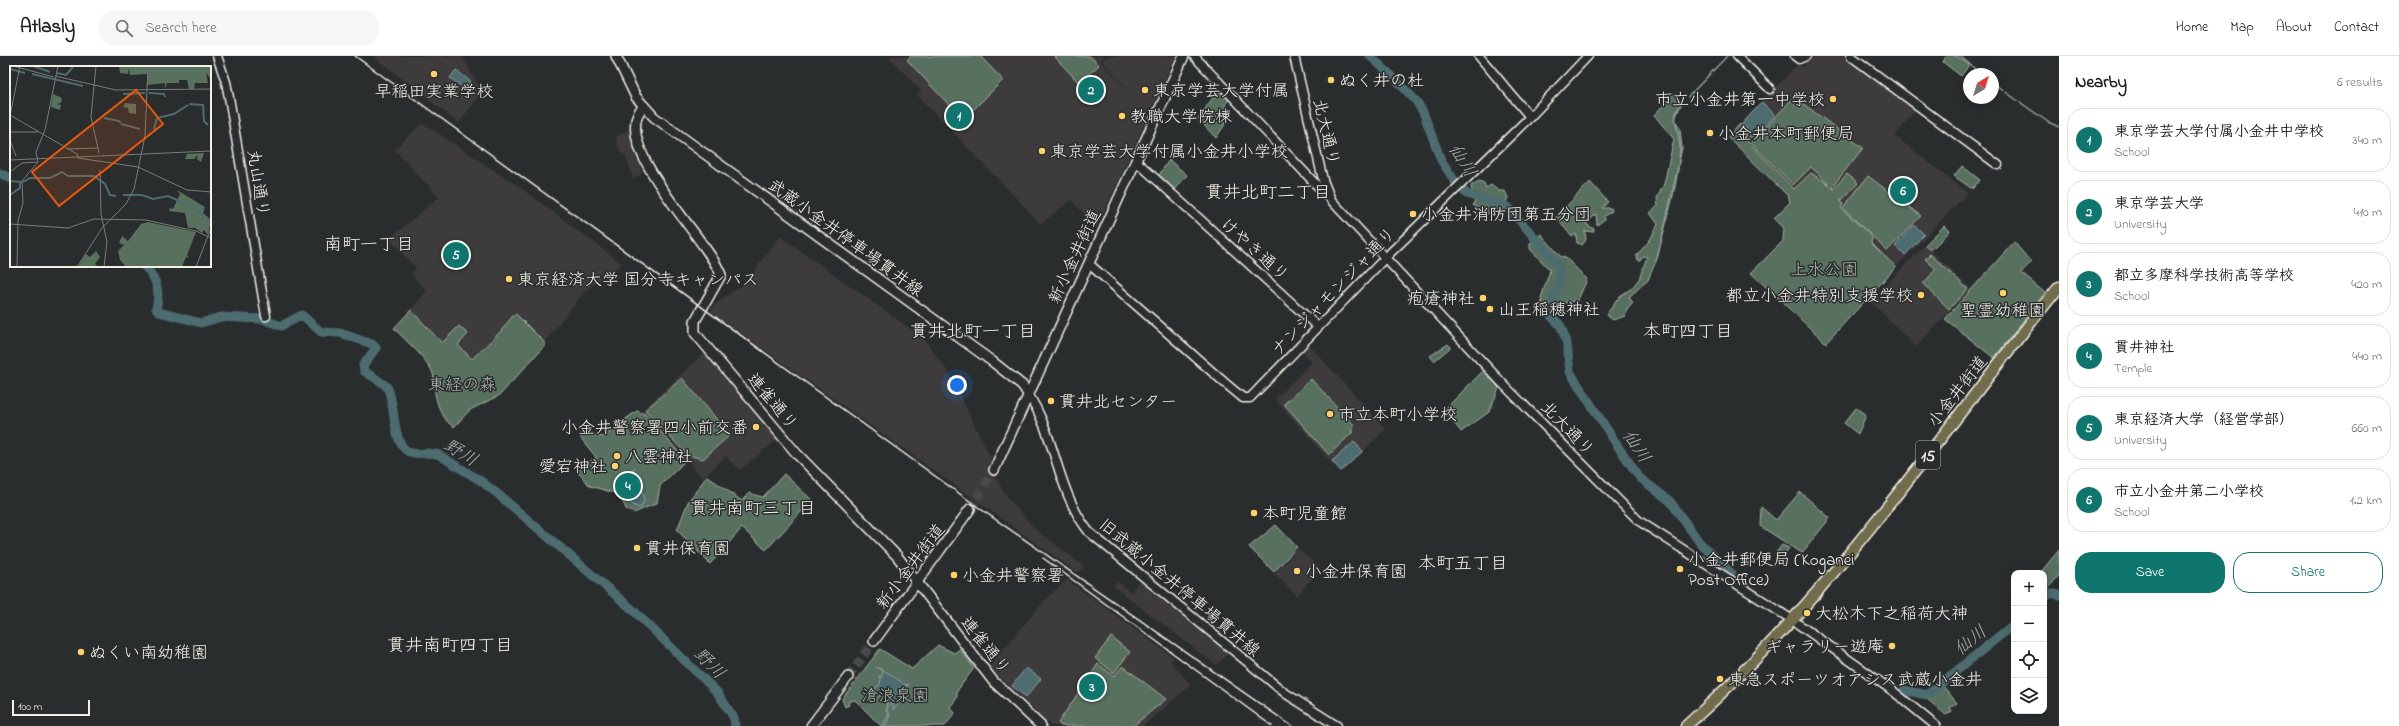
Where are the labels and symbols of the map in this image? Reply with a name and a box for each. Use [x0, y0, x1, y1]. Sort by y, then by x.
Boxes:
inset map [10, 66, 211, 267]
north arrow [1963, 68, 1999, 104]
marker: 早稲田実業学校 [429, 69, 439, 79]
place label: ぬく井の杜 [1339, 69, 1424, 94]
pin: 2 [1078, 75, 1104, 105]
marker: ぬく井の杜 [1326, 75, 1336, 85]
place label: 東京学芸大学付属 [1153, 79, 1289, 104]
place label: 早稲田実業学校 [375, 80, 494, 105]
marker: 東京学芸大学付属 [1140, 85, 1150, 95]
place label: 市立小金井第一中学校 [1655, 88, 1825, 113]
marker: 市立小金井第一中学校 [1828, 94, 1838, 104]
street label: 北大通り [1306, 96, 1345, 168]
pin: 1 [946, 101, 972, 131]
place label: 教職大学院棟 [1130, 105, 1232, 130]
marker: 教職大学院棟 [1117, 111, 1127, 121]
place label: 小金井本町郵便局 [1718, 122, 1854, 147]
marker: 小金井本町郵便局 [1705, 128, 1715, 138]
water label: 仙川 [1441, 139, 1482, 183]
place label: 東京学芸大学付属小金井小学校 [1050, 140, 1288, 165]
marker: 東京学芸大学付属小金井小学校 [1037, 146, 1047, 156]
street label: 丸山通り [240, 148, 275, 219]
street label: 武蔵小金井停車場貫井線 [762, 173, 928, 303]
pin: 6 [1890, 176, 1916, 206]
district label: 貫井北町二丁目 [1205, 181, 1331, 207]
place label: 小金井消防団第五分団 [1421, 203, 1591, 228]
street label: 新小金井街道 [1042, 205, 1108, 308]
marker: 小金井消防団第五分団 [1408, 209, 1418, 219]
street label: けやき通り [1214, 212, 1294, 288]
street label: ナンジャモンジャ通り [1266, 222, 1402, 362]
district label: 南町一丁目 [324, 233, 414, 259]
pin: 5 [443, 240, 469, 270]
park label: 上水公園 [1790, 258, 1858, 283]
place label: 東京経済大学 国分寺キャンパス [517, 268, 759, 293]
marker: 東京経済大学 国分寺キャンパス [504, 274, 514, 284]
place label: 都立小金井特別支援学校 [1726, 284, 1913, 309]
place label: 疱瘡神社 [1407, 287, 1475, 312]
marker: 聖霊幼稚園 [1998, 288, 2008, 298]
marker: 都立小金井特別支援学校 [1916, 290, 1926, 300]
marker: 疱瘡神社 [1478, 293, 1488, 303]
place label: 山王稲穂神社 [1498, 298, 1600, 323]
place label: 聖霊幼稚園 [1961, 299, 2046, 324]
marker: 山王稲穂神社 [1485, 304, 1495, 314]
district label: 貫井北町一丁目 [910, 320, 1036, 346]
district label: 本町四丁目 [1643, 320, 1733, 346]
street label: 小金井街道 [1922, 351, 1994, 433]
street label: 連雀通り [740, 368, 803, 436]
park label: 東経の森 [428, 373, 496, 398]
your location [947, 375, 967, 395]
place label: 貫井北センター [1059, 390, 1177, 415]
marker: 貫井北センター [1046, 396, 1056, 406]
street label: 北大通り [1534, 396, 1600, 462]
place label: 市立本町小学校 [1338, 403, 1457, 428]
marker: 市立本町小学校 [1325, 409, 1335, 419]
place label: 小金井警察署四小前交番 [561, 416, 748, 441]
marker: 小金井警察署四小前交番 [751, 422, 761, 432]
water label: 仙川 [1614, 425, 1656, 469]
water label: 野川 [438, 433, 482, 474]
road number: 15 [1916, 441, 1940, 469]
place label: 八雲神社 [625, 445, 693, 470]
marker: 八雲神社 [612, 451, 622, 461]
place label: 愛宕神社 [539, 455, 607, 480]
marker: 愛宕神社 [610, 461, 620, 471]
pin: 4 [615, 471, 641, 501]
district label: 貫井南町三丁目 [690, 497, 816, 523]
place label: 本町児童館 [1262, 502, 1347, 527]
marker: 本町児童館 [1249, 508, 1259, 518]
street label: 旧武蔵小金井停車場貫井線 [1093, 513, 1265, 663]
street label: 新小金井街道 [871, 519, 952, 615]
place label: 貫井保育園 [645, 537, 730, 562]
marker: 貫井保育園 [632, 543, 642, 553]
place label: 小金井郵便局 (Koganei Post Office) [1688, 548, 1854, 593]
district label: 本町五丁目 [1418, 552, 1508, 578]
place label: 小金井保育園 [1305, 560, 1407, 585]
place label: 小金井警察署 [962, 564, 1064, 589]
marker: 小金井郵便局 (Koganei Post Office) [1675, 564, 1685, 574]
marker: 小金井保育園 [1292, 566, 1302, 576]
marker: 小金井警察署 [949, 570, 959, 580]
place label: 大松木下之稲荷大神 [1815, 602, 1968, 627]
marker: 大松木下之稲荷大神 [1802, 608, 1812, 618]
street label: 連雀通り [954, 612, 1016, 680]
water label: 仙川 [1949, 620, 1993, 663]
district label: 貫井南町四丁目 [387, 634, 513, 660]
place label: ギャラリー遊庵 [1765, 635, 1884, 660]
place label: ぬくい南幼稚園 [89, 641, 208, 666]
marker: ギャラリー遊庵 [1887, 641, 1897, 651]
water label: 野川 [687, 642, 731, 686]
marker: ぬくい南幼稚園 [76, 647, 86, 657]
place label: 東急スポーツオアシス武蔵小金井 [1728, 668, 1982, 693]
pin: 3 [1079, 672, 1105, 702]
marker: 東急スポーツオアシス武蔵小金井 [1715, 674, 1725, 684]
park label: 滄浪泉園 [861, 684, 929, 709]
scale bar [12, 698, 90, 717]

